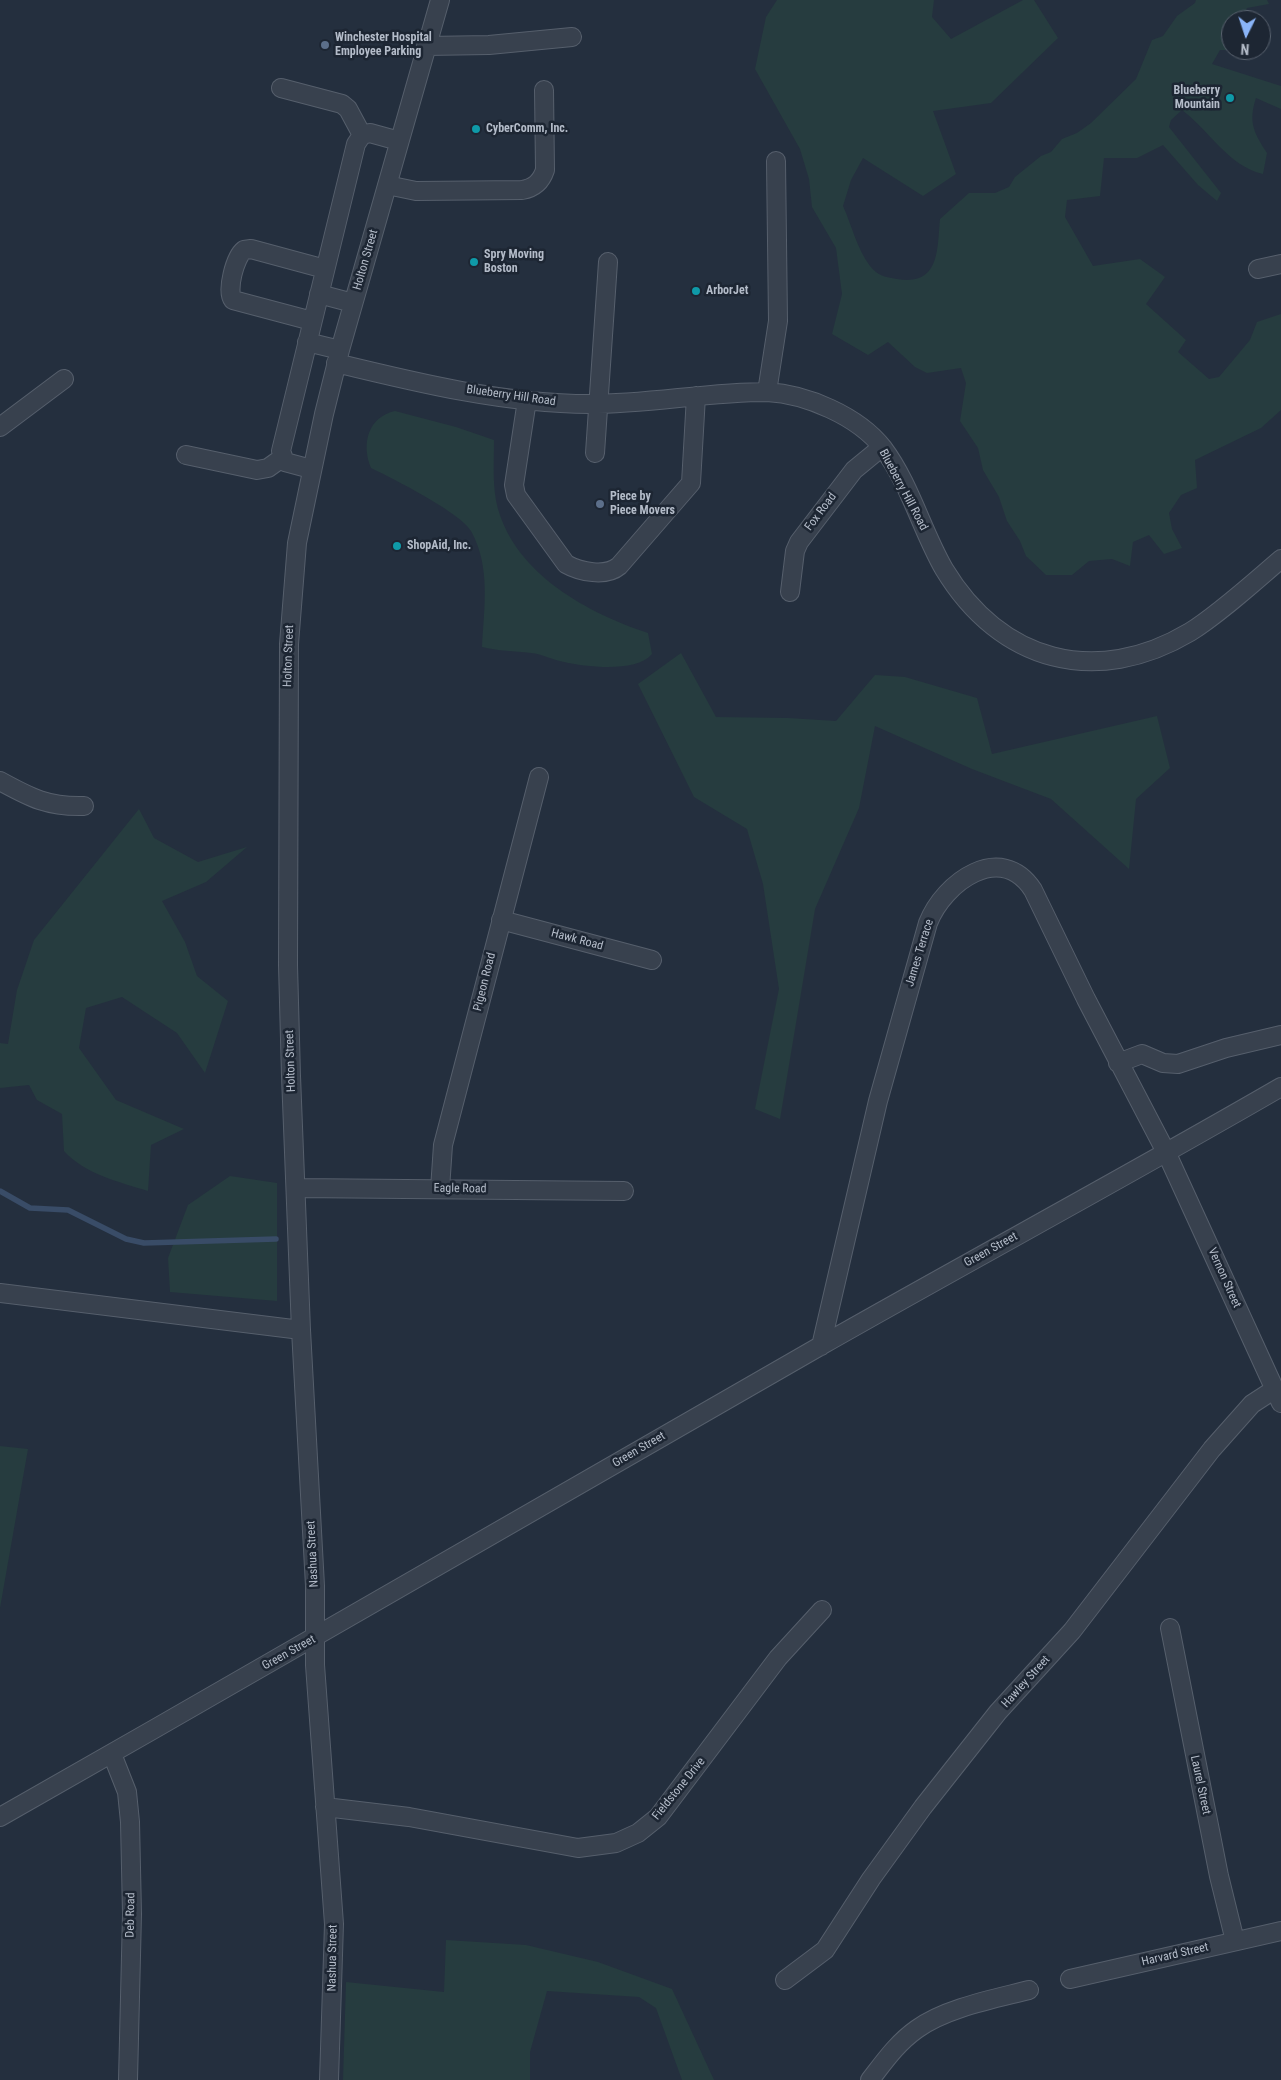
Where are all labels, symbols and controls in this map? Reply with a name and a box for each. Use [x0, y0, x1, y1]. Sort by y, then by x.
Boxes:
north arrow [1221, 10, 1271, 60]
place label: Winchester Hospital Employee Parking [335, 31, 432, 59]
marker: Winchester Hospital Employee Parking [319, 39, 331, 51]
text: N [1240, 41, 1250, 57]
place label: Blueberry Mountain [1174, 84, 1220, 112]
marker: Blueberry Mountain [1224, 92, 1236, 104]
place label: CyberComm, Inc. [486, 122, 568, 136]
marker: CyberComm, Inc. [470, 123, 482, 135]
street label: Holton Street [350, 228, 382, 292]
place label: Spry Moving Boston [484, 248, 544, 276]
marker: Spry Moving Boston [468, 256, 480, 268]
place label: ArborJet [706, 284, 748, 298]
marker: ArborJet [690, 285, 702, 297]
street label: Blueberry Hill Road [465, 383, 557, 409]
street label: Blueberry Hill Road [876, 447, 930, 533]
place label: Piece by Piece Movers [610, 490, 675, 518]
street label: Fox Road [802, 490, 840, 534]
marker: Piece by Piece Movers [594, 498, 606, 510]
place label: ShopAid, Inc. [407, 539, 471, 553]
marker: ShopAid, Inc. [391, 540, 403, 552]
street label: Holton Street [281, 625, 297, 687]
street label: James Terrace [903, 918, 937, 988]
street label: Hawk Road [549, 926, 605, 954]
street label: Pigeon Road [471, 951, 499, 1013]
street label: Holton Street [283, 1030, 299, 1092]
street label: Eagle Road [433, 1181, 487, 1197]
street label: Green Street [962, 1230, 1020, 1270]
street label: Vernon Street [1204, 1246, 1244, 1310]
street label: Green Street [610, 1429, 668, 1471]
street label: Nashua Street [304, 1520, 322, 1588]
street label: Green Street [260, 1633, 318, 1673]
street label: Hawley Street [999, 1653, 1053, 1711]
street label: Laurel Street [1187, 1754, 1213, 1816]
street label: Fieldstone Drive [650, 1755, 708, 1823]
street label: Deb Road [123, 1892, 139, 1938]
street label: Nashua Street [325, 1924, 341, 1992]
street label: Harvard Street [1140, 1940, 1210, 1970]

